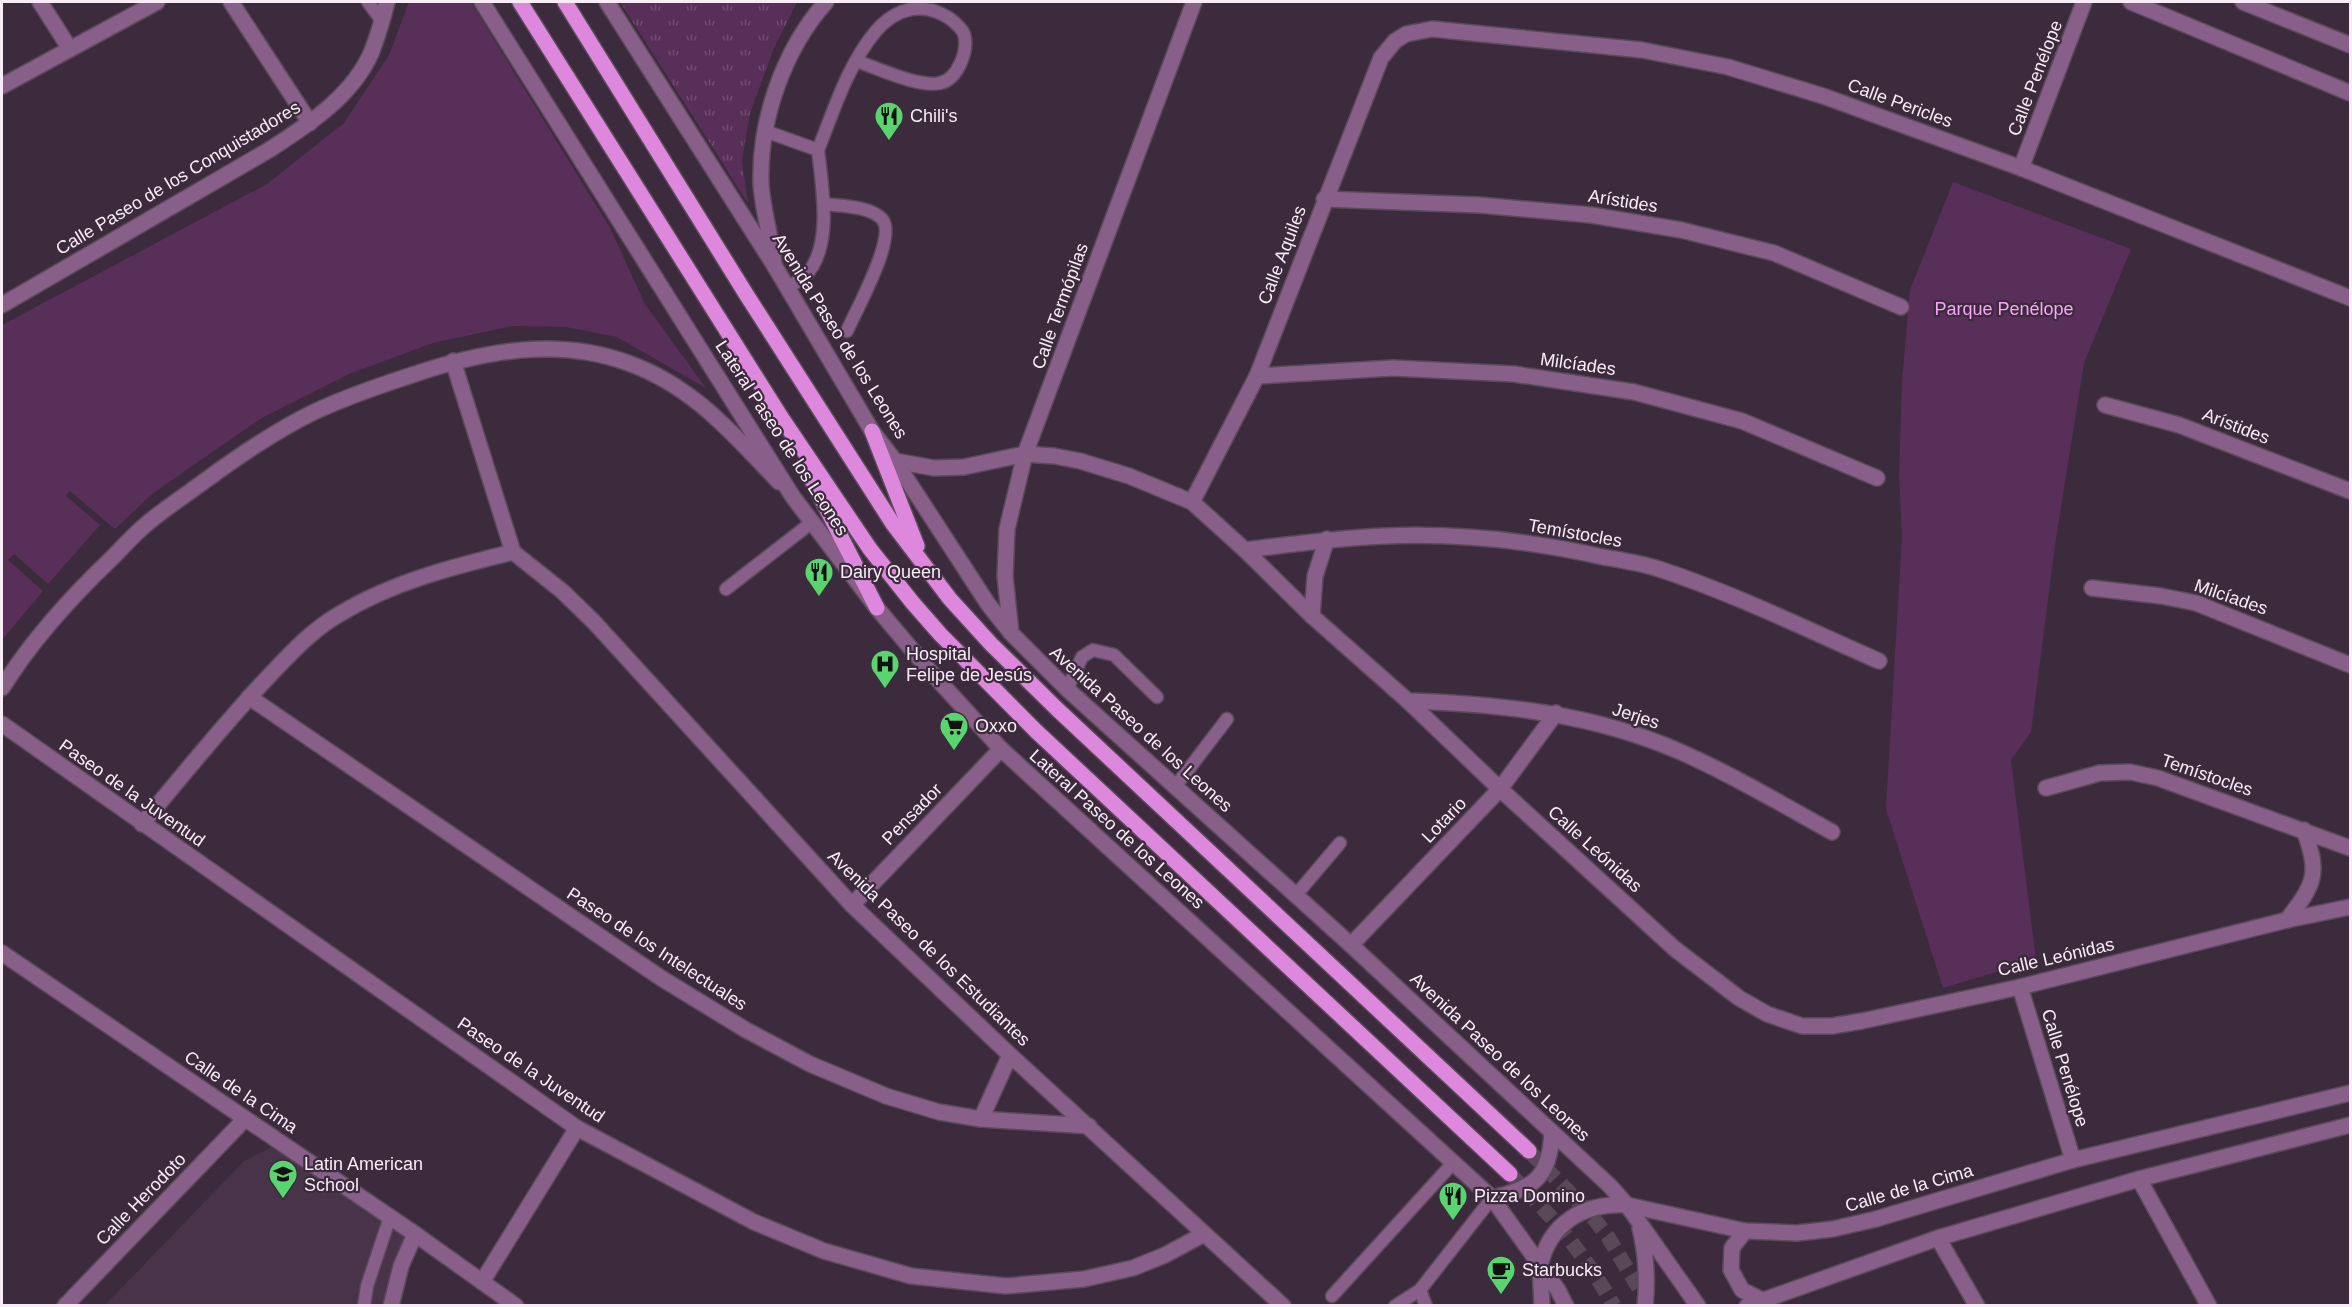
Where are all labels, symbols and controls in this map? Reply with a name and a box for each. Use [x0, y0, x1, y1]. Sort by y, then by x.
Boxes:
street label: Calle Penélope [2004, 17, 2066, 139]
street label: Calle Pericles [1845, 75, 1955, 131]
street label: Calle Paseo de los Conquistadores [52, 97, 304, 259]
restaurant icon: Chili's [873, 100, 905, 142]
place label: Chili's [910, 106, 957, 126]
street label: Arístides [1587, 186, 1659, 216]
street label: Calle Aquiles [1254, 203, 1310, 307]
street label: Avenida Paseo de los Leones [768, 230, 912, 442]
street label: Calle Termópilas [1028, 240, 1092, 372]
park label: Parque Penélope [1934, 299, 2074, 319]
street label: Lateral Paseo de los Leones [711, 337, 853, 539]
street label: Milcíades [1539, 349, 1617, 379]
street label: Arístides [2200, 404, 2272, 448]
street label: Temístocles [1526, 515, 1624, 551]
restaurant icon: Dairy Queen [803, 556, 835, 598]
place label: Dairy Queen [840, 562, 941, 582]
street label: Milcíades [2192, 575, 2270, 619]
street label: Avenida Paseo de los Leones [1046, 642, 1236, 816]
place label: Hospital Felipe de Jesús [906, 644, 1032, 685]
hospital icon: Hospital Felipe de Jesús [869, 648, 901, 690]
street label: Jerjes [1610, 699, 1662, 733]
supermarket icon: Oxxo [938, 710, 970, 752]
place label: Oxxo [975, 716, 1017, 736]
street label: Paseo de la Juventud [55, 735, 209, 851]
street label: Lateral Paseo de los Leones [1026, 745, 1208, 913]
street label: Temístocles [2159, 750, 2255, 800]
street label: Pensador [878, 779, 946, 849]
street label: Lotario [1418, 793, 1470, 847]
street label: Calle Leónidas [1544, 802, 1646, 896]
street label: Avenida Paseo de los Estudiantes [824, 846, 1034, 1050]
street label: Paseo de los Intelectuales [563, 883, 751, 1015]
street label: Calle Leónidas [1996, 934, 2116, 980]
street label: Avenida Paseo de los Leones [1406, 969, 1594, 1145]
street label: Calle Penélope [2038, 1007, 2092, 1129]
street label: Paseo de la Juventud [454, 1013, 608, 1127]
street label: Calle de la Cima [181, 1047, 302, 1138]
street label: Calle Herodoto [92, 1149, 190, 1249]
place label: Latin American School [304, 1154, 423, 1195]
school or university icon: Latin American School [267, 1158, 299, 1200]
street label: Calle de la Cima [1843, 1160, 1976, 1216]
restaurant icon: Pizza Domino [1437, 1180, 1469, 1222]
place label: Pizza Domino [1474, 1186, 1585, 1206]
cafe icon: Starbucks [1485, 1254, 1517, 1296]
place label: Starbucks [1522, 1260, 1602, 1280]

